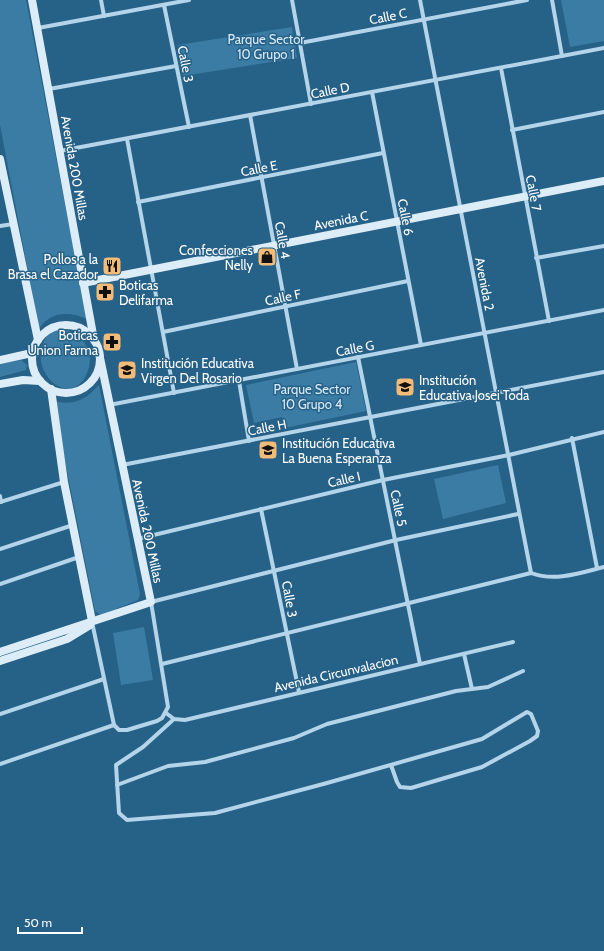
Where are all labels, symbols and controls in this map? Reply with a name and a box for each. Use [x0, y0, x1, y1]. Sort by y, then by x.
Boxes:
street label: Calle C [368, 5, 408, 27]
park label: Parque Sector 10 Grupo 1 [228, 31, 305, 62]
street label: Calle 3 [175, 44, 197, 84]
street label: Calle D [309, 78, 351, 102]
street label: Avenida 200 Millas [58, 115, 92, 222]
street label: Calle E [239, 157, 279, 179]
street label: Calle 7 [523, 174, 545, 213]
street label: Calle 6 [395, 197, 417, 237]
street label: Avenida C [313, 207, 369, 233]
street label: Calle 4 [272, 220, 294, 260]
place label: Confecciones Nelly [179, 242, 254, 273]
shop icon: Confecciones Nelly [256, 246, 278, 268]
place label: Pollos a la Brasa el Cazador [8, 251, 99, 282]
restaurant icon: Pollos a la Brasa el Cazador [101, 255, 123, 277]
street label: Avenida 2 [472, 256, 498, 312]
place label: Boticas Delifarma [119, 277, 174, 308]
pharmacy icon: Boticas Delifarma [94, 281, 116, 303]
street label: Calle F [263, 285, 303, 309]
place label: Boticas Union Farma [27, 327, 99, 358]
pharmacy icon: Boticas Union Farma [101, 331, 123, 353]
street label: Calle G [335, 336, 376, 360]
place label: Institución Educativa Virgen Del Rosario [141, 355, 255, 386]
school or university icon: Institución Educativa Virgen Del Rosario [116, 359, 138, 381]
place label: Institución Educativa Josei Toda [419, 372, 530, 403]
school or university icon: Institución Educativa Josei Toda [394, 376, 416, 398]
park label: Parque Sector 10 Grupo 4 [274, 381, 351, 412]
street label: Calle H [246, 415, 288, 439]
place label: Institución Educativa La Buena Esperanza [282, 435, 396, 466]
school or university icon: Institución Educativa La Buena Esperanza [257, 439, 279, 461]
street label: Calle I [326, 467, 362, 491]
street label: Avenida 200 Millas [129, 478, 167, 585]
street label: Calle 5 [387, 488, 411, 528]
street label: Calle 3 [279, 579, 301, 619]
street label: Avenida Circunvalacion [272, 651, 400, 695]
scale bar [18, 909, 82, 935]
text: 50 m [24, 915, 52, 930]

